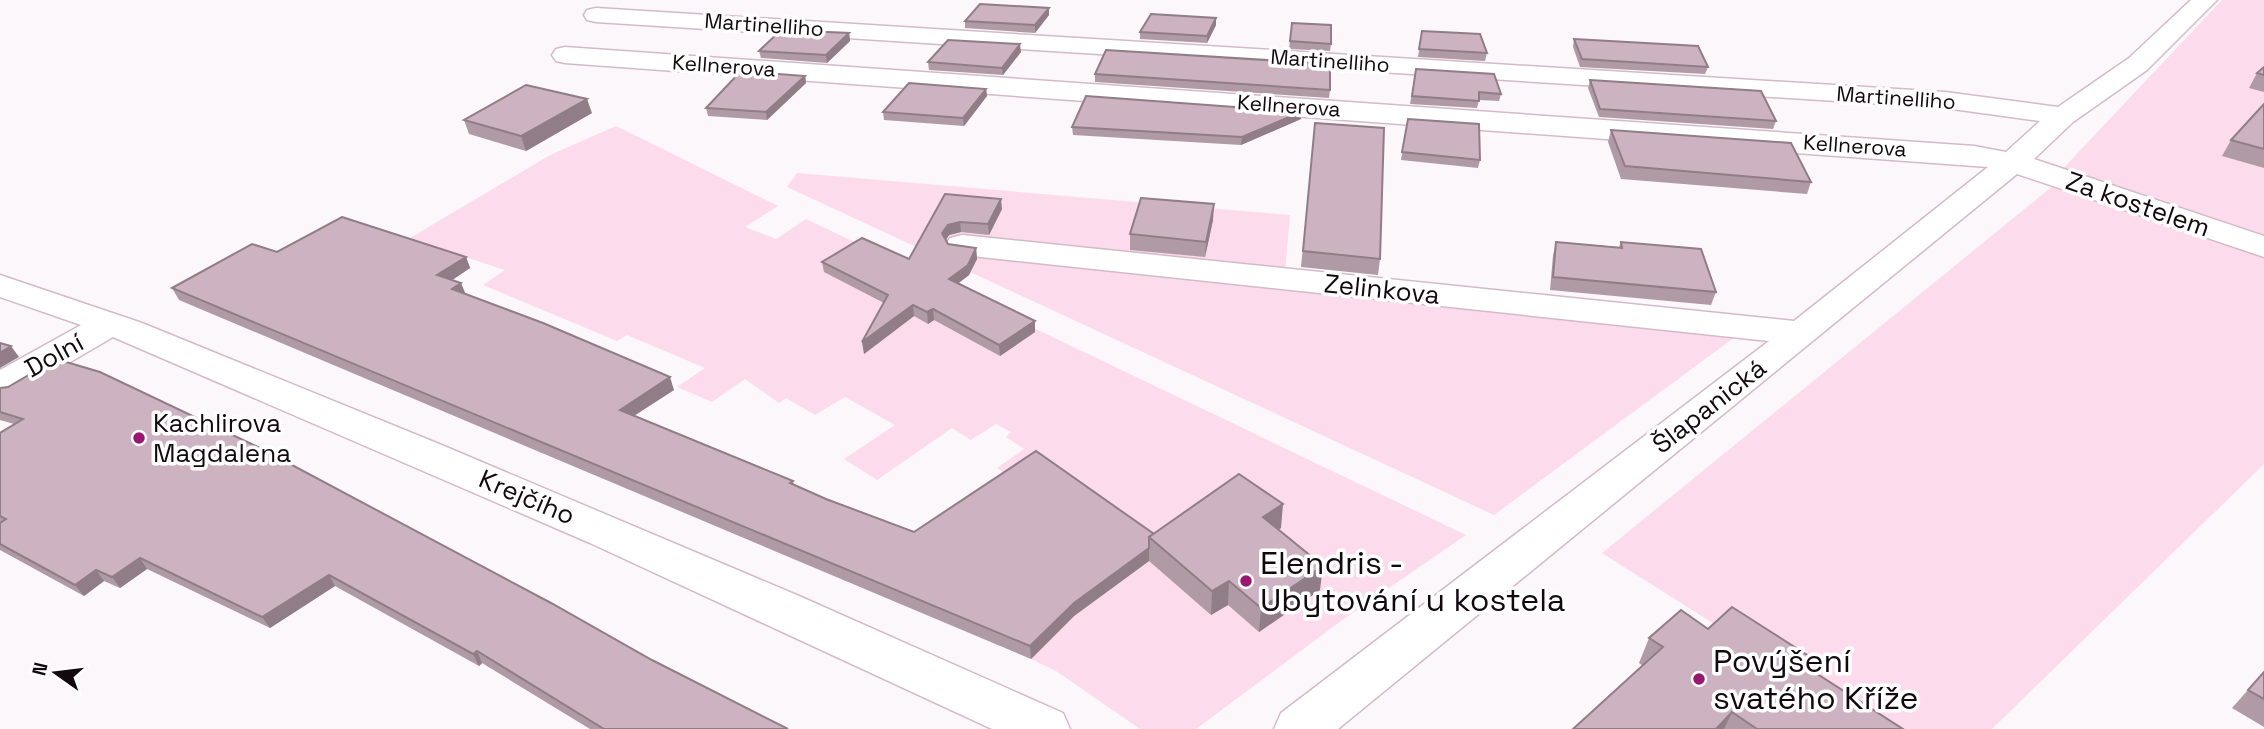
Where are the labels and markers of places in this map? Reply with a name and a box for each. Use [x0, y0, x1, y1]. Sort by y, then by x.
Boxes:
place label: Kachlirova Magdalena [153, 406, 291, 470]
marker: Kachlirova Magdalena [131, 430, 147, 446]
place label: Elendris - Ubytování u kostela [1260, 543, 1565, 620]
marker: Elendris - Ubytování u kostela [1238, 573, 1254, 589]
place label: Povýšení svatého Kříže [1713, 641, 1919, 718]
marker: Povýšení svatého Kříže [1691, 671, 1707, 687]

